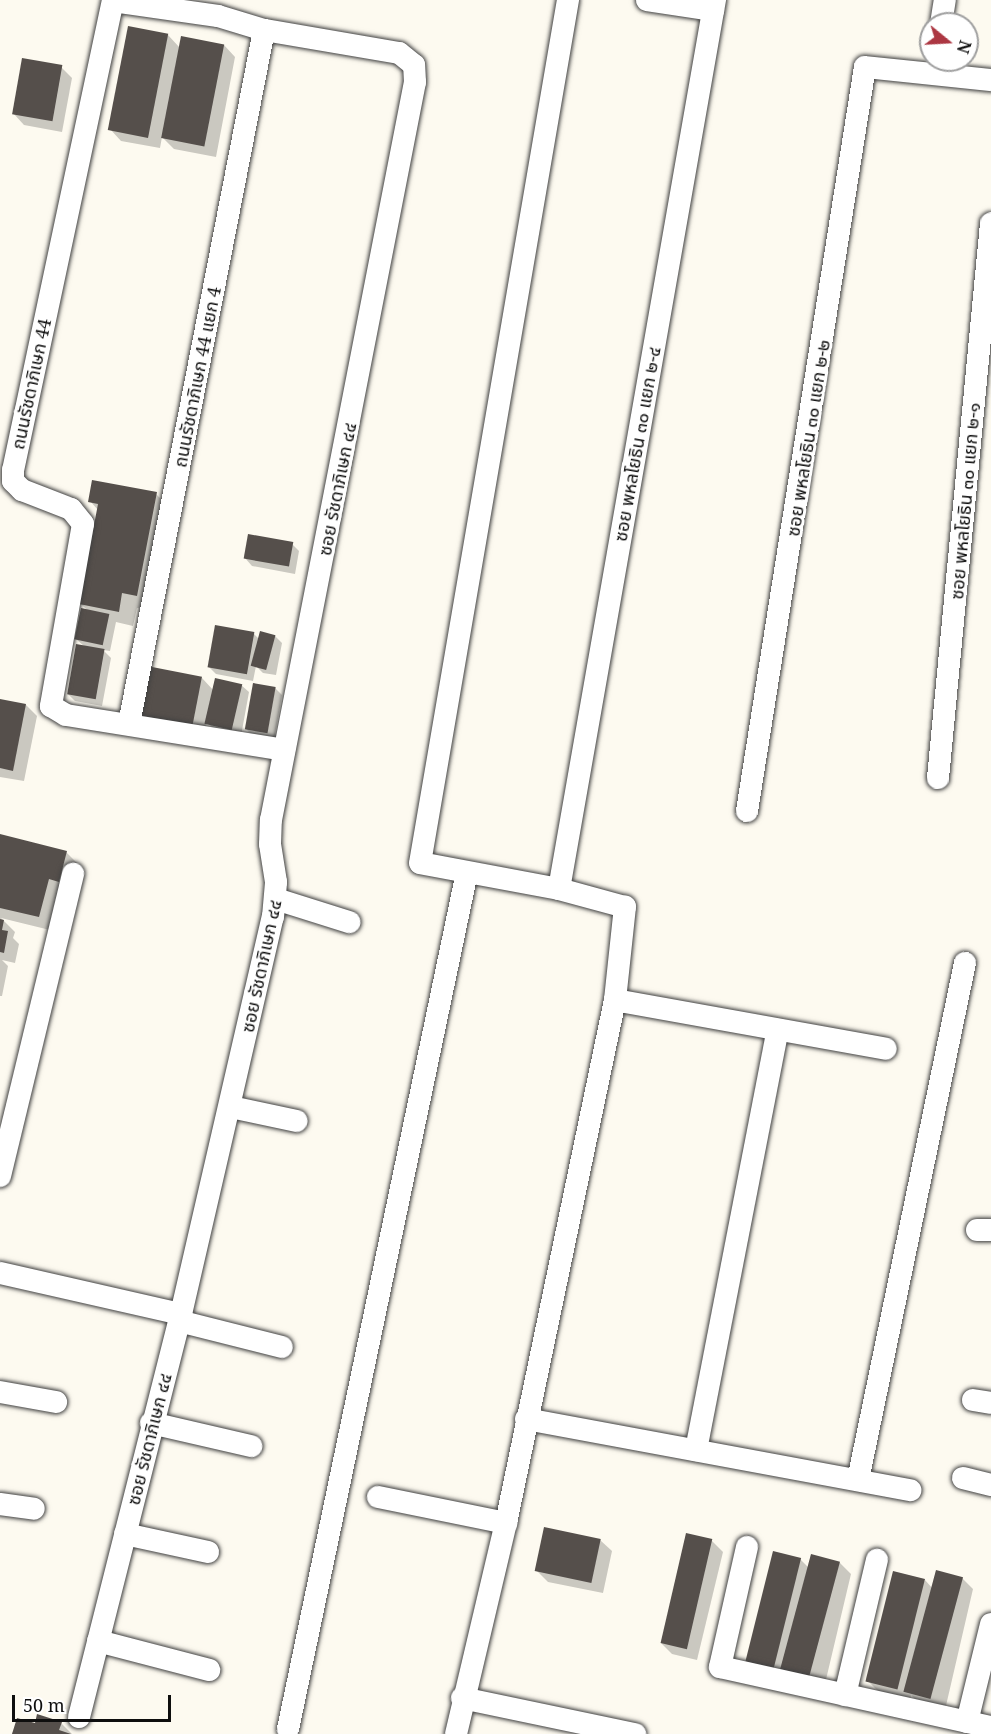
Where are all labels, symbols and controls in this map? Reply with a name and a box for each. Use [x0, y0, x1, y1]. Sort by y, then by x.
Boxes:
north arrow [919, 12, 979, 72]
text: N [952, 38, 977, 56]
street label: ถนนรัชดาภิเษก 44 แยก 4 [169, 285, 225, 469]
street label: ถนนรัชดาภิเษก 44 [7, 317, 55, 451]
street label: ซอย พหลโยธิน ๓๐ แยก ๒-๒ [782, 338, 834, 538]
street label: ซอย พหลโยธิน ๓๐ แยก ๒-๔ [609, 345, 665, 543]
street label: ซอย พหลโยธิน ๓๐ แยก ๒-๑ [946, 402, 984, 600]
street label: ซอย รัชดาภิเษก ๔๔ [314, 421, 360, 557]
street label: ซอย รัชดาภิเษก ๔๔ [236, 898, 286, 1034]
street label: ซอย รัชดาภิเษก ๔๔ [122, 1371, 176, 1507]
scale bar [15, 1683, 174, 1721]
text: 50 m [23, 1693, 65, 1717]

